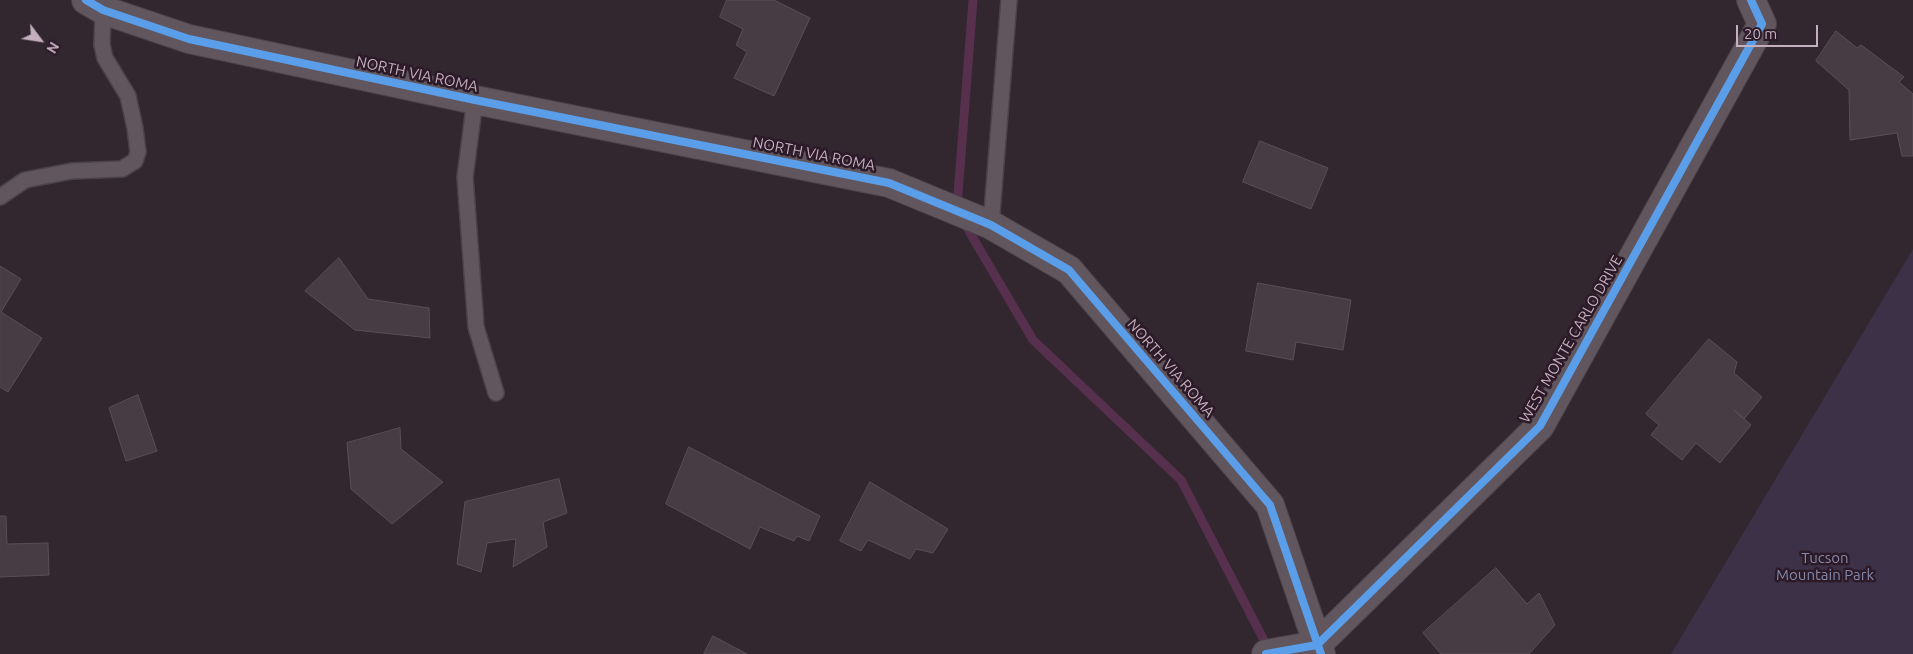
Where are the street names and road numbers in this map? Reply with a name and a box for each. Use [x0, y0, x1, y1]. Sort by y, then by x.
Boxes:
street label: NORTH VIA ROMA [354, 52, 480, 96]
street label: NORTH VIA ROMA [751, 133, 877, 175]
street label: WEST MONTE CARLO DRIVE [1516, 252, 1626, 426]
street label: NORTH VIA ROMA [1123, 315, 1219, 421]

